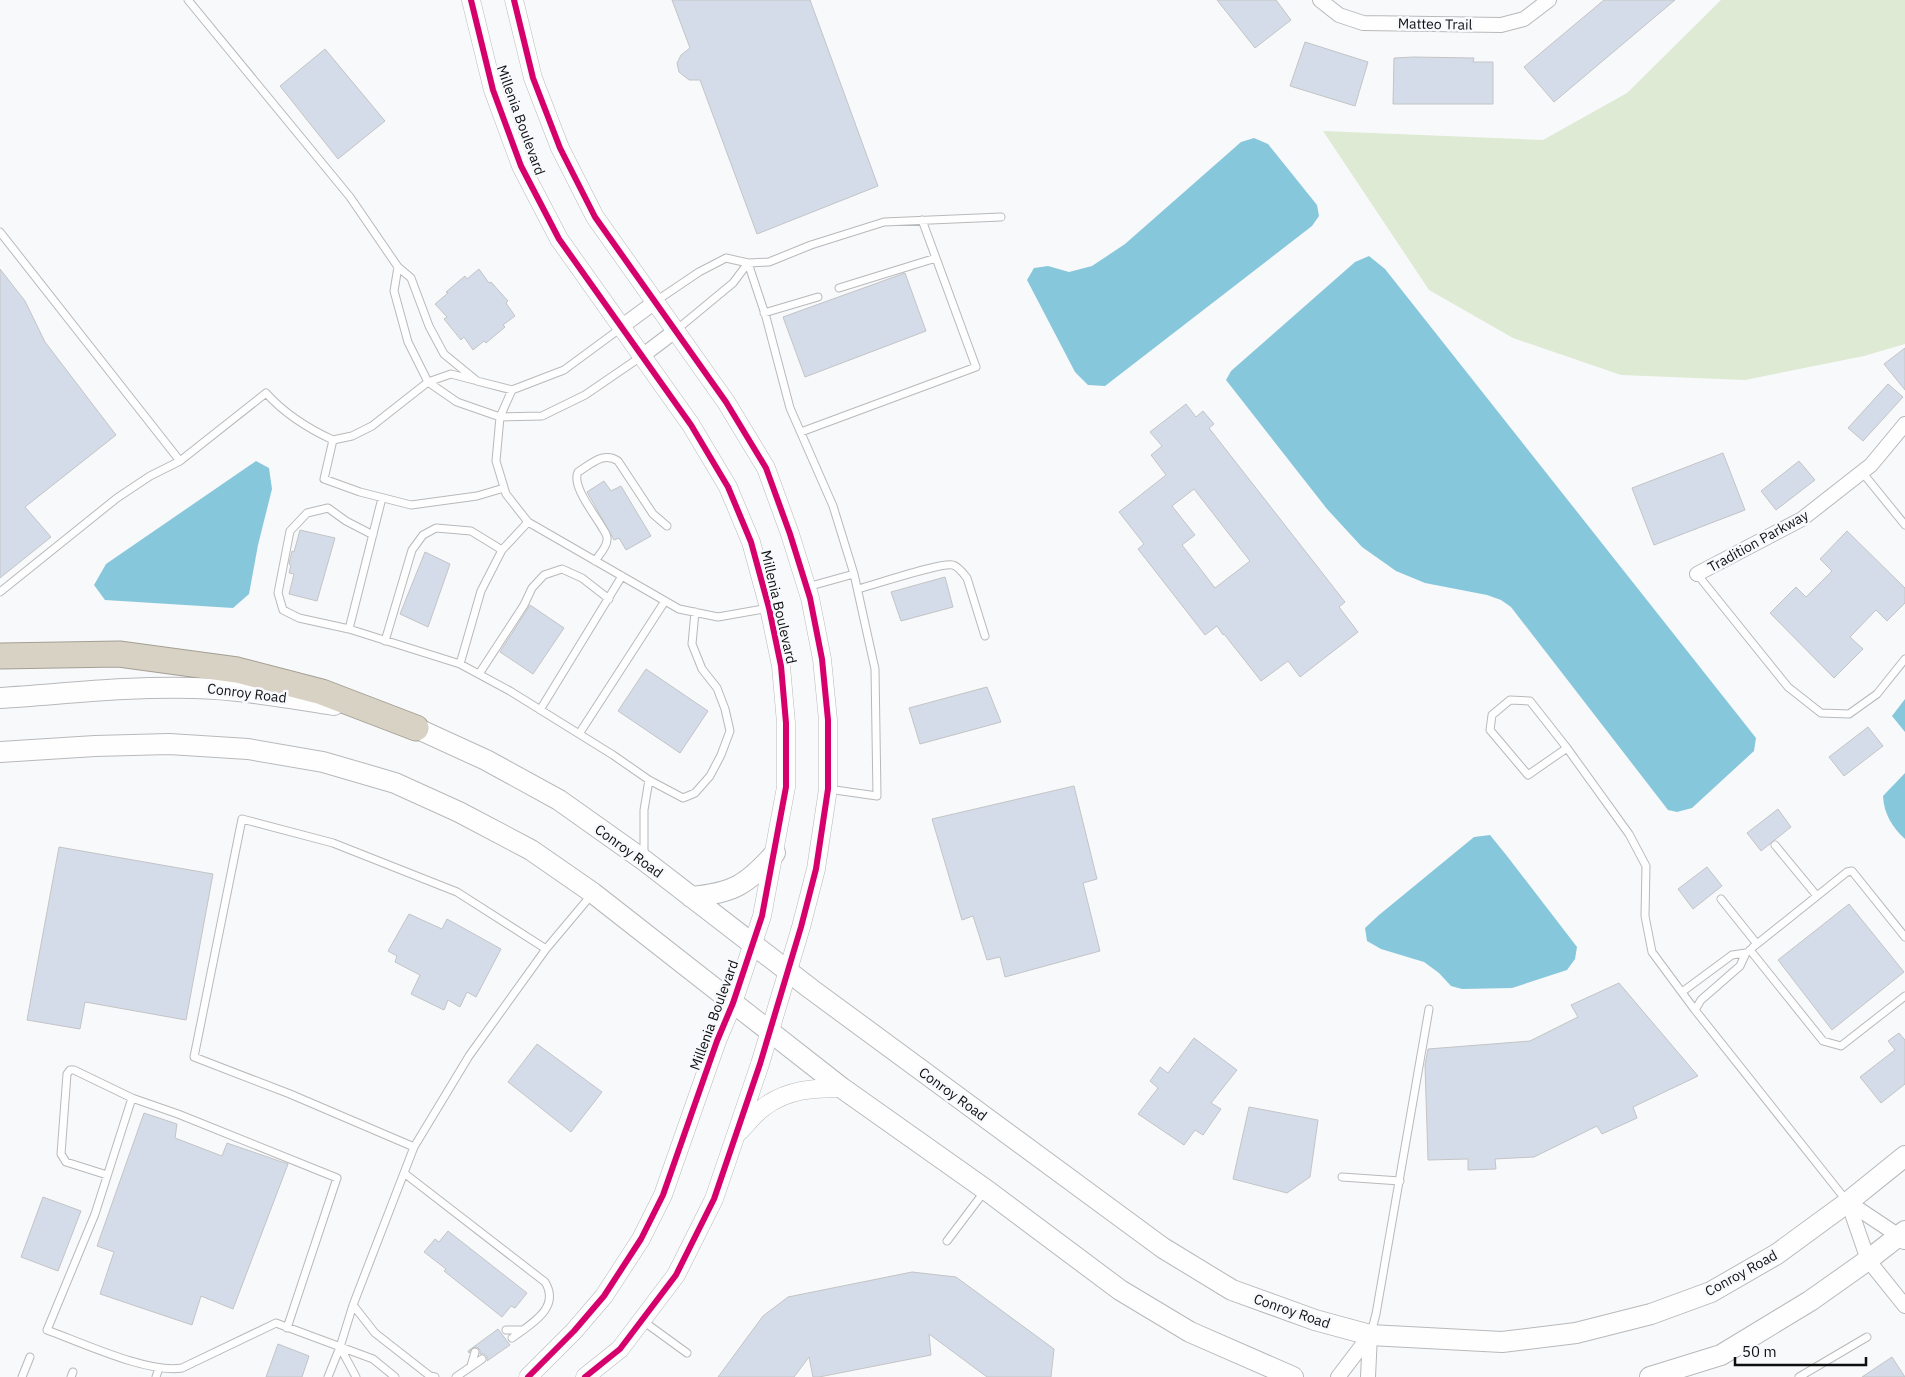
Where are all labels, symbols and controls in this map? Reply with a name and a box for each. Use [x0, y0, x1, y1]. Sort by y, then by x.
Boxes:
street label: Matteo Trail [1398, 14, 1473, 34]
street label: Millenia Boulevard [493, 62, 549, 178]
street label: Tradition Parkway [1704, 506, 1812, 576]
street label: Millenia Boulevard [757, 548, 801, 666]
street label: Conroy Road [206, 679, 288, 707]
street label: Conroy Road [591, 820, 667, 882]
street label: Millenia Boulevard [686, 957, 742, 1073]
street label: Conroy Road [915, 1063, 991, 1125]
street label: Conroy Road [1702, 1246, 1780, 1300]
street label: Conroy Road [1251, 1289, 1333, 1333]
scale bar [1735, 1334, 1866, 1366]
text: 50 m [1742, 1342, 1777, 1361]

